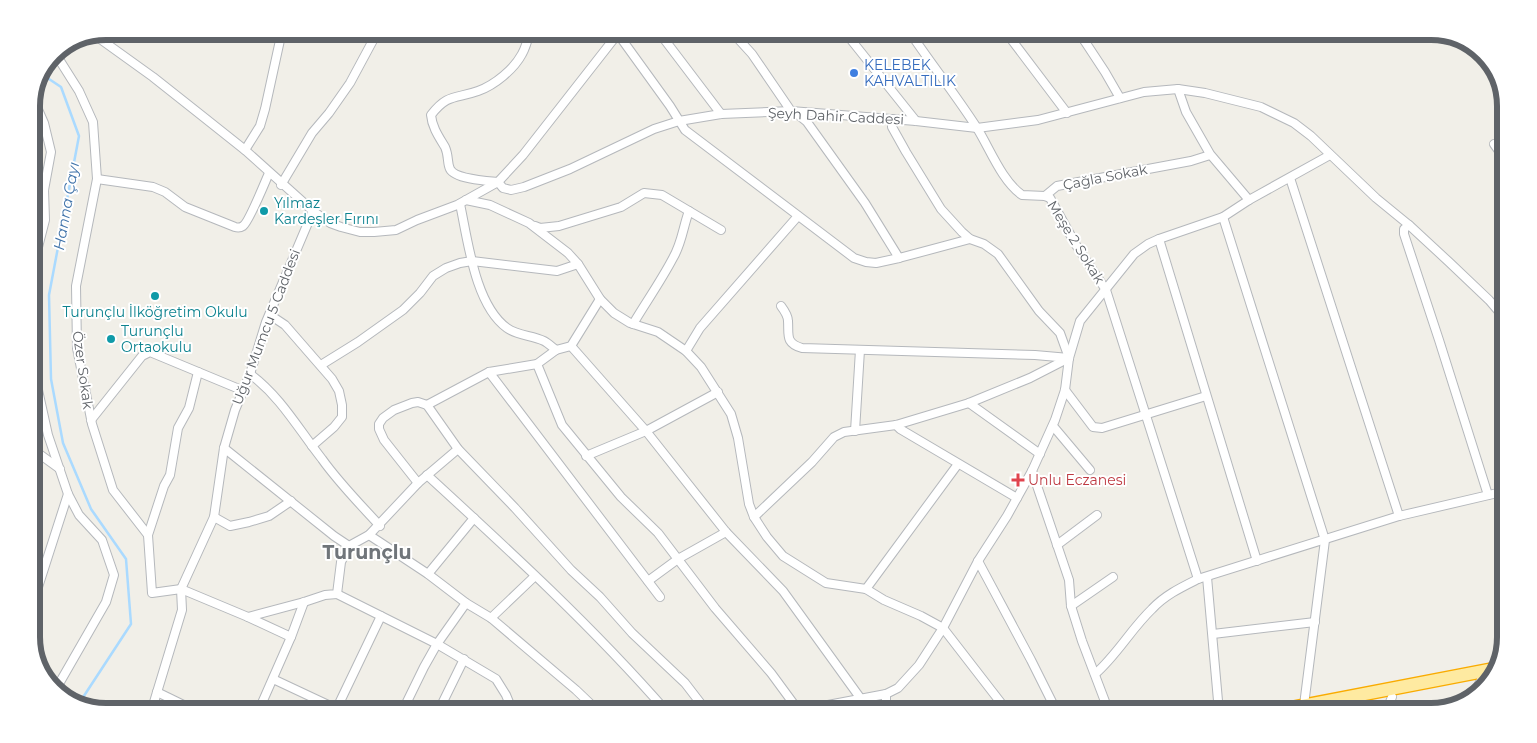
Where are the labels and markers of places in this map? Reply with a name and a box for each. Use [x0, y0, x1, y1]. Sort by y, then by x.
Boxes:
place label: KELEBEK KAHVALTILIK [864, 56, 956, 90]
marker: KELEBEK KAHVALTILIK [848, 67, 860, 79]
place label: Yılmaz Kardeşler Fırını [274, 194, 379, 228]
marker: Yılmaz Kardeşler Fırını [258, 205, 270, 217]
marker: Turunçlu İlköğretim Okulu [149, 290, 161, 302]
place label: Turunçlu İlköğretim Okulu [62, 303, 248, 321]
place label: Turunçlu Ortaokulu [121, 322, 192, 356]
marker: Turunçlu Ortaokulu [105, 333, 117, 345]
place label: Unlu Eczanesi [1028, 471, 1126, 489]
marker: Unlu Eczanesi [1012, 474, 1024, 486]

